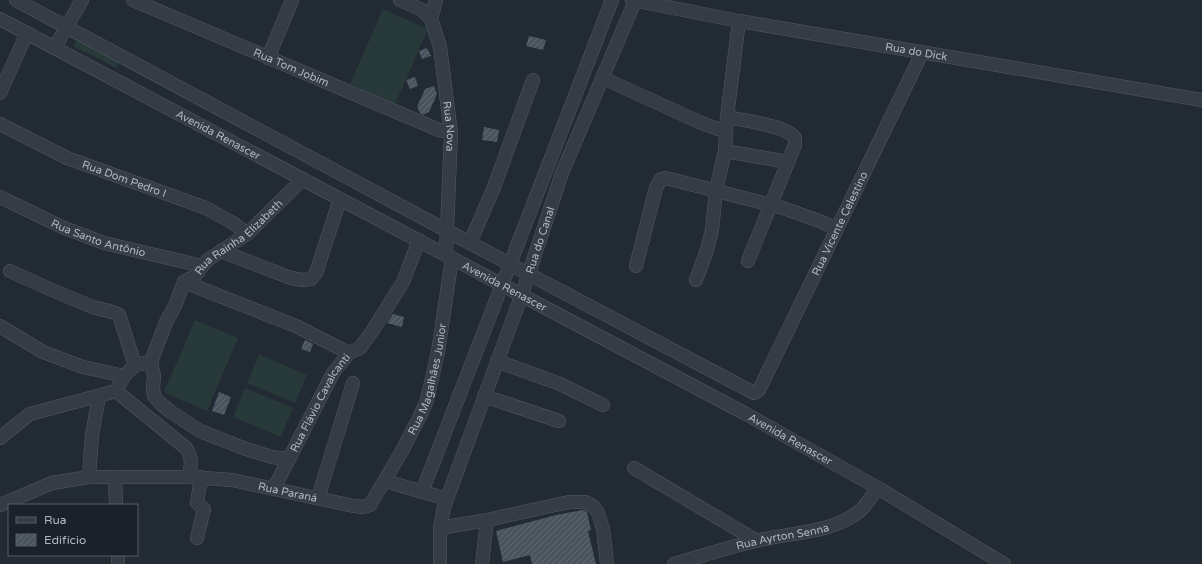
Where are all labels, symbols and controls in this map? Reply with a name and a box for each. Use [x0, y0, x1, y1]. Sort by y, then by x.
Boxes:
street label: Rua do Dick [884, 40, 949, 63]
street label: Rua Tom Jobim [252, 45, 331, 89]
street label: Rua Nova [440, 100, 457, 152]
street label: Avenida Renascer [174, 107, 263, 163]
street label: Rua Dom Pedro I [80, 157, 168, 200]
street label: Rua Vicente Celestino [809, 169, 870, 278]
street label: Rua Rainha Elizabeth [192, 196, 285, 277]
street label: Rua do Canal [523, 205, 557, 275]
street label: Rua Santo Antônio [49, 216, 147, 259]
street label: Avenida Renascer [460, 259, 550, 314]
street label: Rua Magalhães Junior [405, 322, 449, 437]
street label: Rua Flávio Cavalcanti [287, 351, 353, 454]
street label: Avenida Renascer [746, 410, 835, 468]
street label: Rua Paraná [257, 479, 318, 505]
legend [8, 504, 138, 556]
text: Rua [44, 513, 67, 527]
street label: Rua Ayrton Senna [735, 520, 830, 552]
text: Edifício [44, 533, 86, 547]

